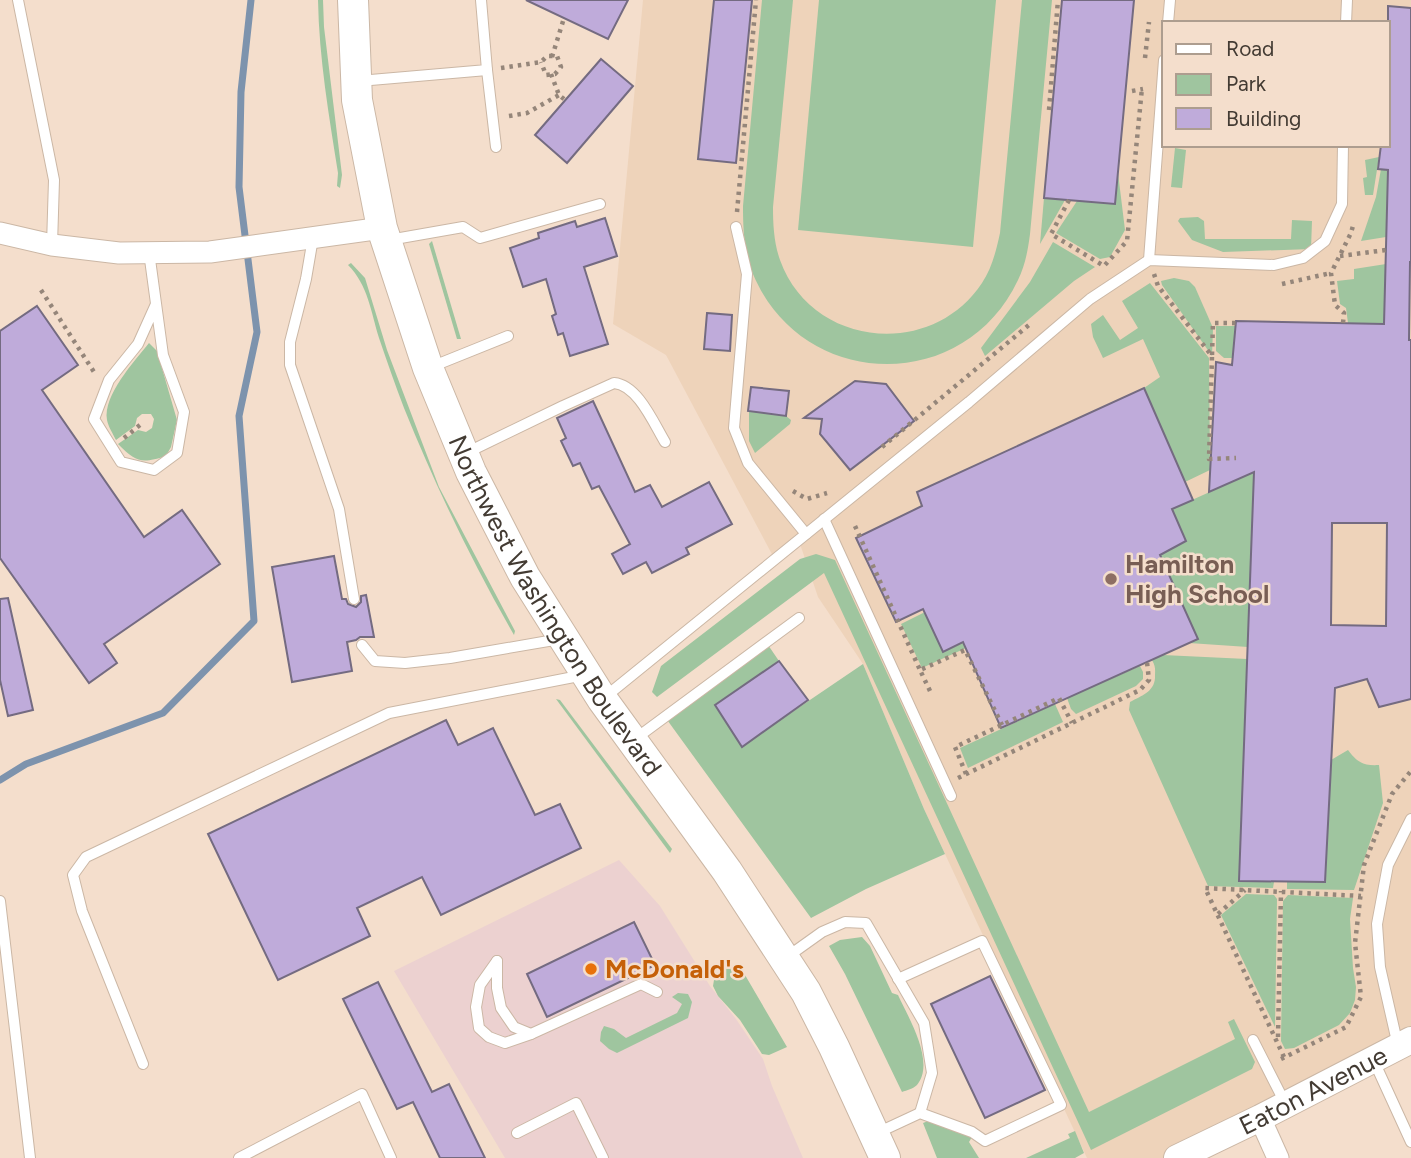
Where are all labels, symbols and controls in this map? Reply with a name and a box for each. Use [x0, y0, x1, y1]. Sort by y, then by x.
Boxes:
legend [1162, 21, 1390, 147]
text: Road [1226, 36, 1274, 61]
text: Park [1226, 71, 1267, 96]
text: Building [1226, 106, 1301, 131]
street label: Northwest Washington Boulevard [442, 430, 669, 782]
place label: Hamilton High School [1125, 548, 1269, 610]
marker: Hamilton High School [1103, 571, 1119, 587]
place label: McDonald's [605, 953, 744, 985]
marker: McDonald's [583, 961, 599, 977]
street label: Eaton Avenue [1234, 1039, 1393, 1142]

